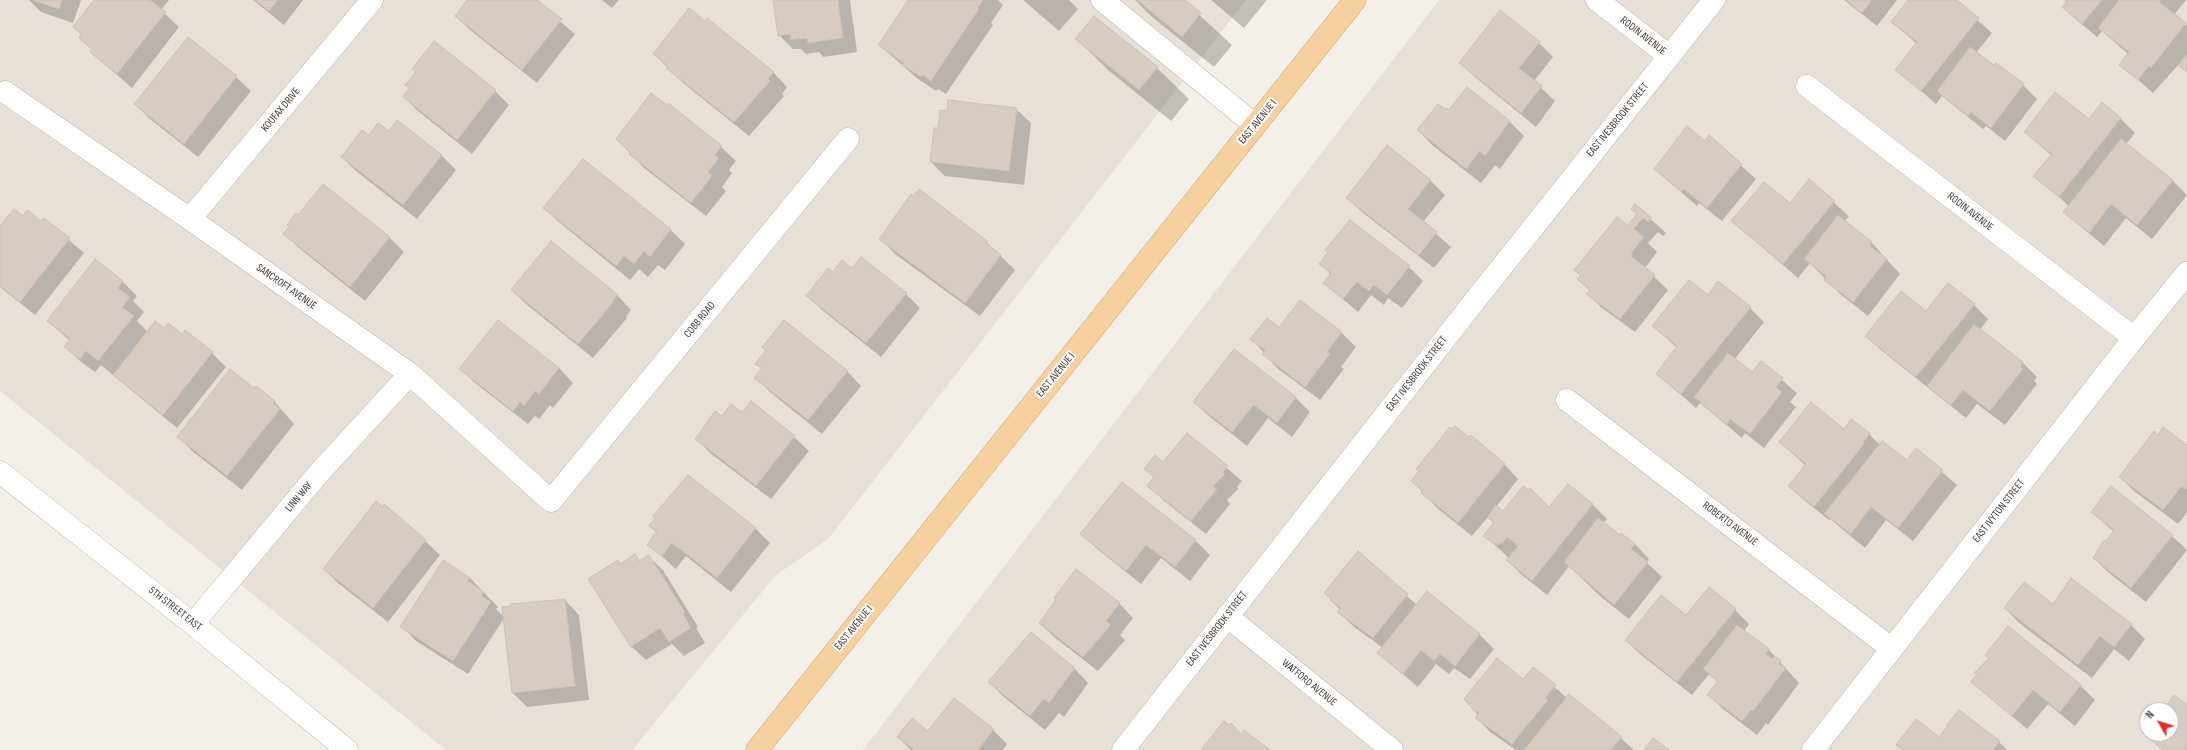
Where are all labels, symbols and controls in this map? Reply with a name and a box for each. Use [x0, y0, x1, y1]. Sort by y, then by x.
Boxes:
street label: RODIN AVENUE [1617, 14, 1669, 58]
street label: EAST IVESBROOK STREET [1584, 80, 1652, 160]
street label: KOUFAX DRIVE [259, 85, 303, 135]
street label: EAST AVENUE I [1236, 97, 1280, 147]
street label: RODIN AVENUE [1944, 190, 1996, 234]
street label: SANCROFT AVENUE [253, 261, 319, 313]
street label: COBB ROAD [681, 299, 719, 341]
street label: EAST IVESBROOK STREET [1384, 334, 1450, 414]
street label: EAST AVENUE I [1034, 350, 1078, 400]
street label: EAST IVYTON STREET [1970, 477, 2028, 545]
street label: LINN WAY [283, 479, 315, 515]
street label: ROBERTO AVENUE [1700, 499, 1760, 549]
street label: 5TH STREET EAST [146, 584, 204, 634]
street label: EAST IVESBROOK STREET [1184, 589, 1250, 669]
street label: EAST AVENUE I [832, 603, 876, 653]
street label: WATFORD AVENUE [1279, 657, 1339, 709]
north arrow [2139, 702, 2179, 742]
text: N [2143, 708, 2157, 721]

